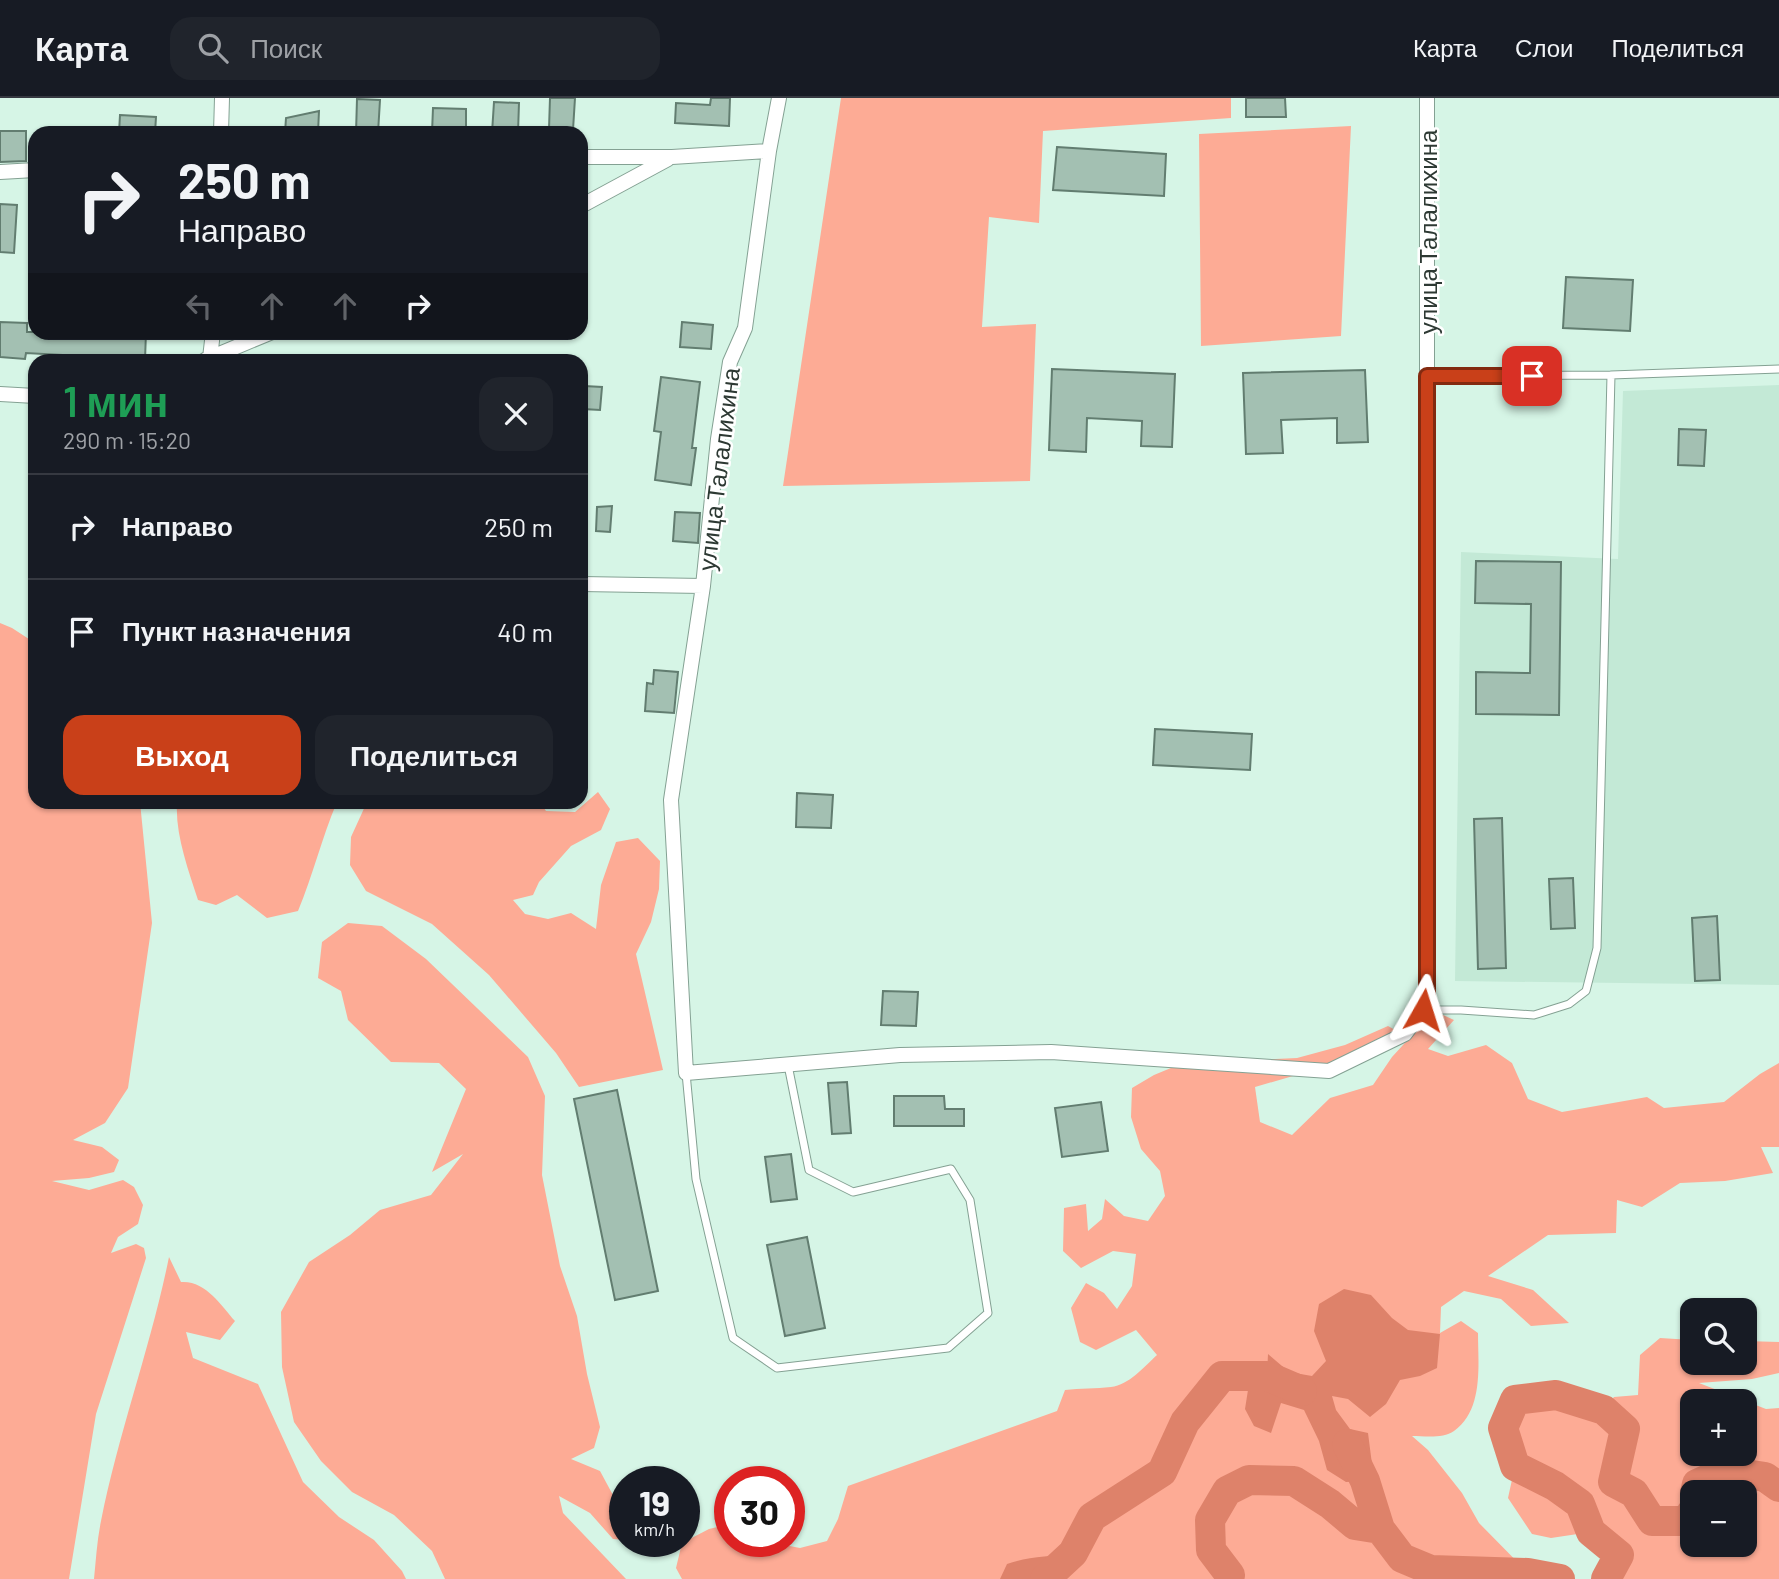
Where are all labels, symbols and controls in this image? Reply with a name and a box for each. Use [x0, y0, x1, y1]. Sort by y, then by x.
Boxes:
search box [170, 17, 660, 80]
text: Карта [35, 28, 128, 68]
icon: search [194, 29, 232, 67]
text: Поиск [250, 32, 322, 63]
text: Карта [1413, 33, 1477, 62]
text: Слои [1515, 33, 1573, 62]
text: Поделиться [1611, 33, 1744, 62]
street label: улица Талалихина [1413, 129, 1442, 334]
text: 250 m [178, 150, 311, 209]
icon: right [63, 154, 154, 245]
text: Направо [178, 210, 306, 248]
icon: left [180, 287, 218, 325]
icon: ahead [253, 287, 291, 325]
icon: ahead [326, 287, 364, 325]
icon: right [399, 287, 437, 325]
pin [1502, 346, 1562, 406]
icon: arrive [1513, 357, 1551, 395]
street label: улица Талалихина [691, 365, 745, 572]
text: 1 мин [63, 375, 168, 425]
button: close [479, 377, 553, 451]
text: 290 m · 15:20 [63, 426, 191, 454]
icon: right [63, 508, 101, 546]
text: Направо [122, 510, 233, 541]
text: 250 m [484, 511, 553, 542]
icon: arrive [63, 613, 101, 651]
text: Пункт назначения [122, 615, 351, 646]
text: 40 m [497, 616, 553, 647]
button: Выход [63, 715, 301, 795]
button: Поделиться [315, 715, 553, 795]
position arrow [1386, 973, 1460, 1047]
map controls [1680, 1298, 1757, 1557]
button: search [1680, 1298, 1757, 1375]
button: + [1680, 1389, 1757, 1466]
speed limit sign: 30 [714, 1466, 805, 1557]
button: − [1680, 1480, 1757, 1557]
text: 19 [639, 1481, 670, 1523]
text: km/h [634, 1518, 675, 1540]

